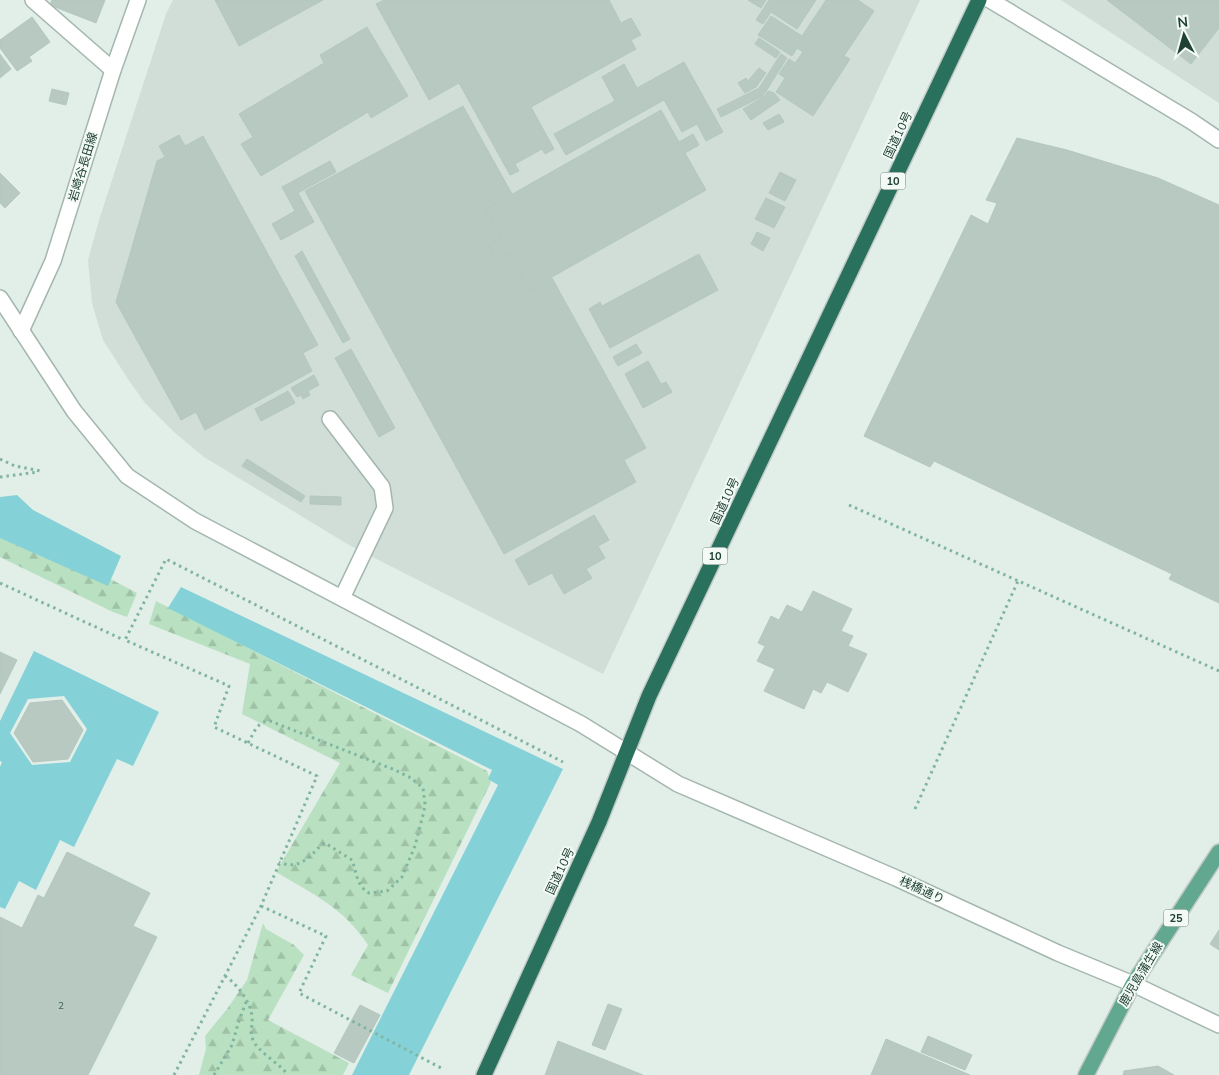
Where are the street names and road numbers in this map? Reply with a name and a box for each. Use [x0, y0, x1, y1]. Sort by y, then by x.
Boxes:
street label: 国道10号 [880, 109, 916, 161]
street label: 岩崎谷長田線 [65, 130, 101, 204]
road number: 10 [880, 172, 906, 190]
street label: 国道10号 [707, 475, 743, 527]
road number: 10 [702, 548, 728, 564]
street label: 国道10号 [542, 845, 578, 897]
street label: 桟橋通り [897, 873, 947, 907]
road number: 25 [1164, 910, 1188, 926]
street label: 鹿児島蒲生線 [1116, 939, 1166, 1009]

